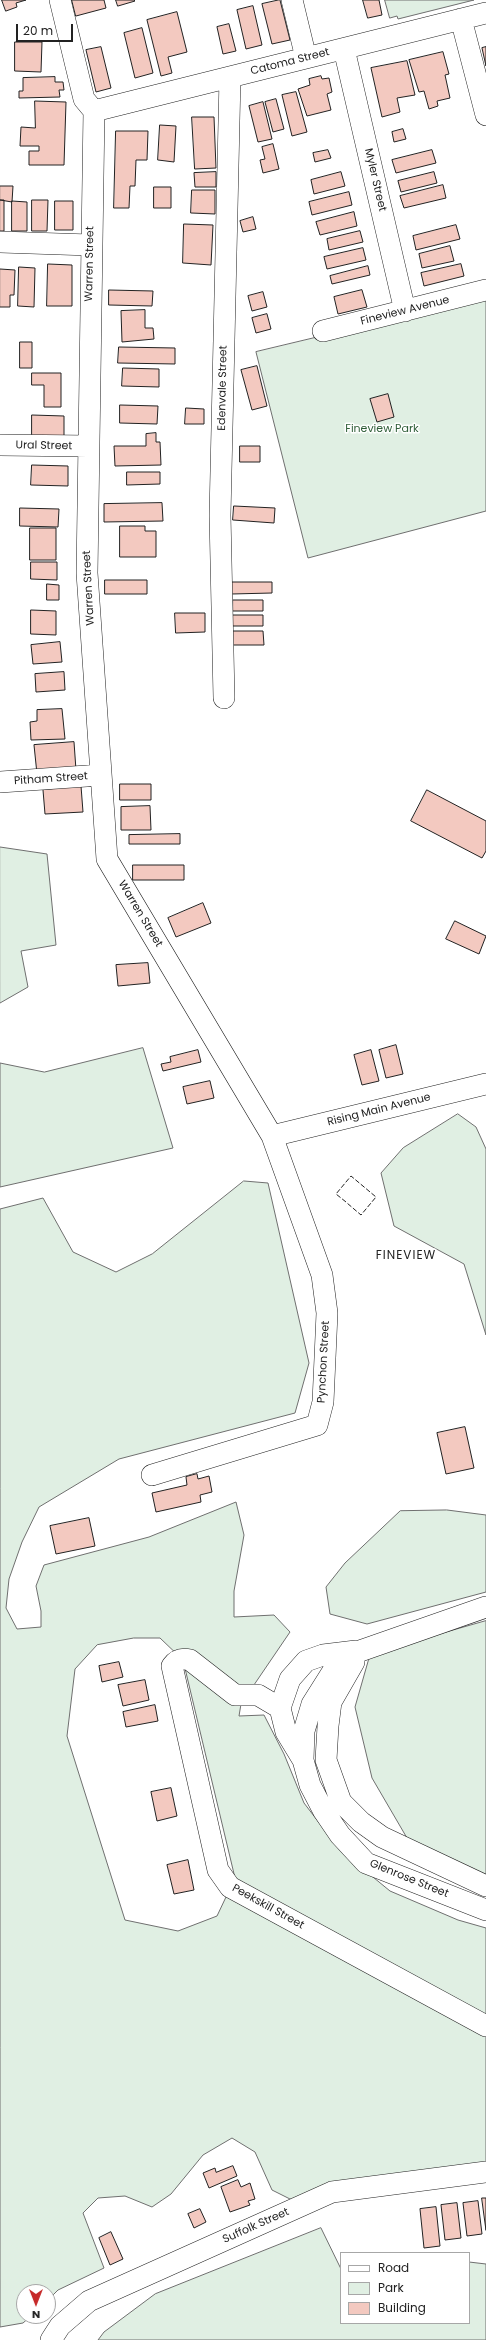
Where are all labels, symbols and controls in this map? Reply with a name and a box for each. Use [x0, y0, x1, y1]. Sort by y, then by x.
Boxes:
scale bar [18, 16, 75, 42]
text: 20 m [23, 22, 53, 39]
street label: Catoma Street [249, 46, 331, 78]
street label: Myler Street [361, 147, 389, 213]
street label: Warren Street [83, 226, 97, 302]
street label: Fineview Avenue [359, 294, 451, 328]
street label: Edenvale Street [216, 345, 230, 431]
park label: Fineview Park [345, 422, 419, 436]
street label: Ural Street [15, 439, 73, 453]
street label: Warren Street [80, 550, 98, 626]
street label: Pitham Street [14, 770, 88, 788]
street label: Warren Street [115, 878, 165, 950]
street label: Rising Main Avenue [326, 1091, 432, 1129]
district label: FINEVIEW [376, 1249, 436, 1263]
street label: Pynchon Street [315, 1320, 333, 1404]
street label: Glenrose Street [368, 1857, 450, 1901]
street label: Peekskill Street [230, 1882, 306, 1932]
street label: Suffolk Street [221, 2205, 291, 2247]
legend [340, 2252, 470, 2324]
text: Road [378, 2259, 409, 2276]
text: Park [378, 2279, 404, 2296]
north arrow [16, 2284, 56, 2324]
text: Building [378, 2299, 426, 2316]
text: N [32, 2307, 40, 2323]

